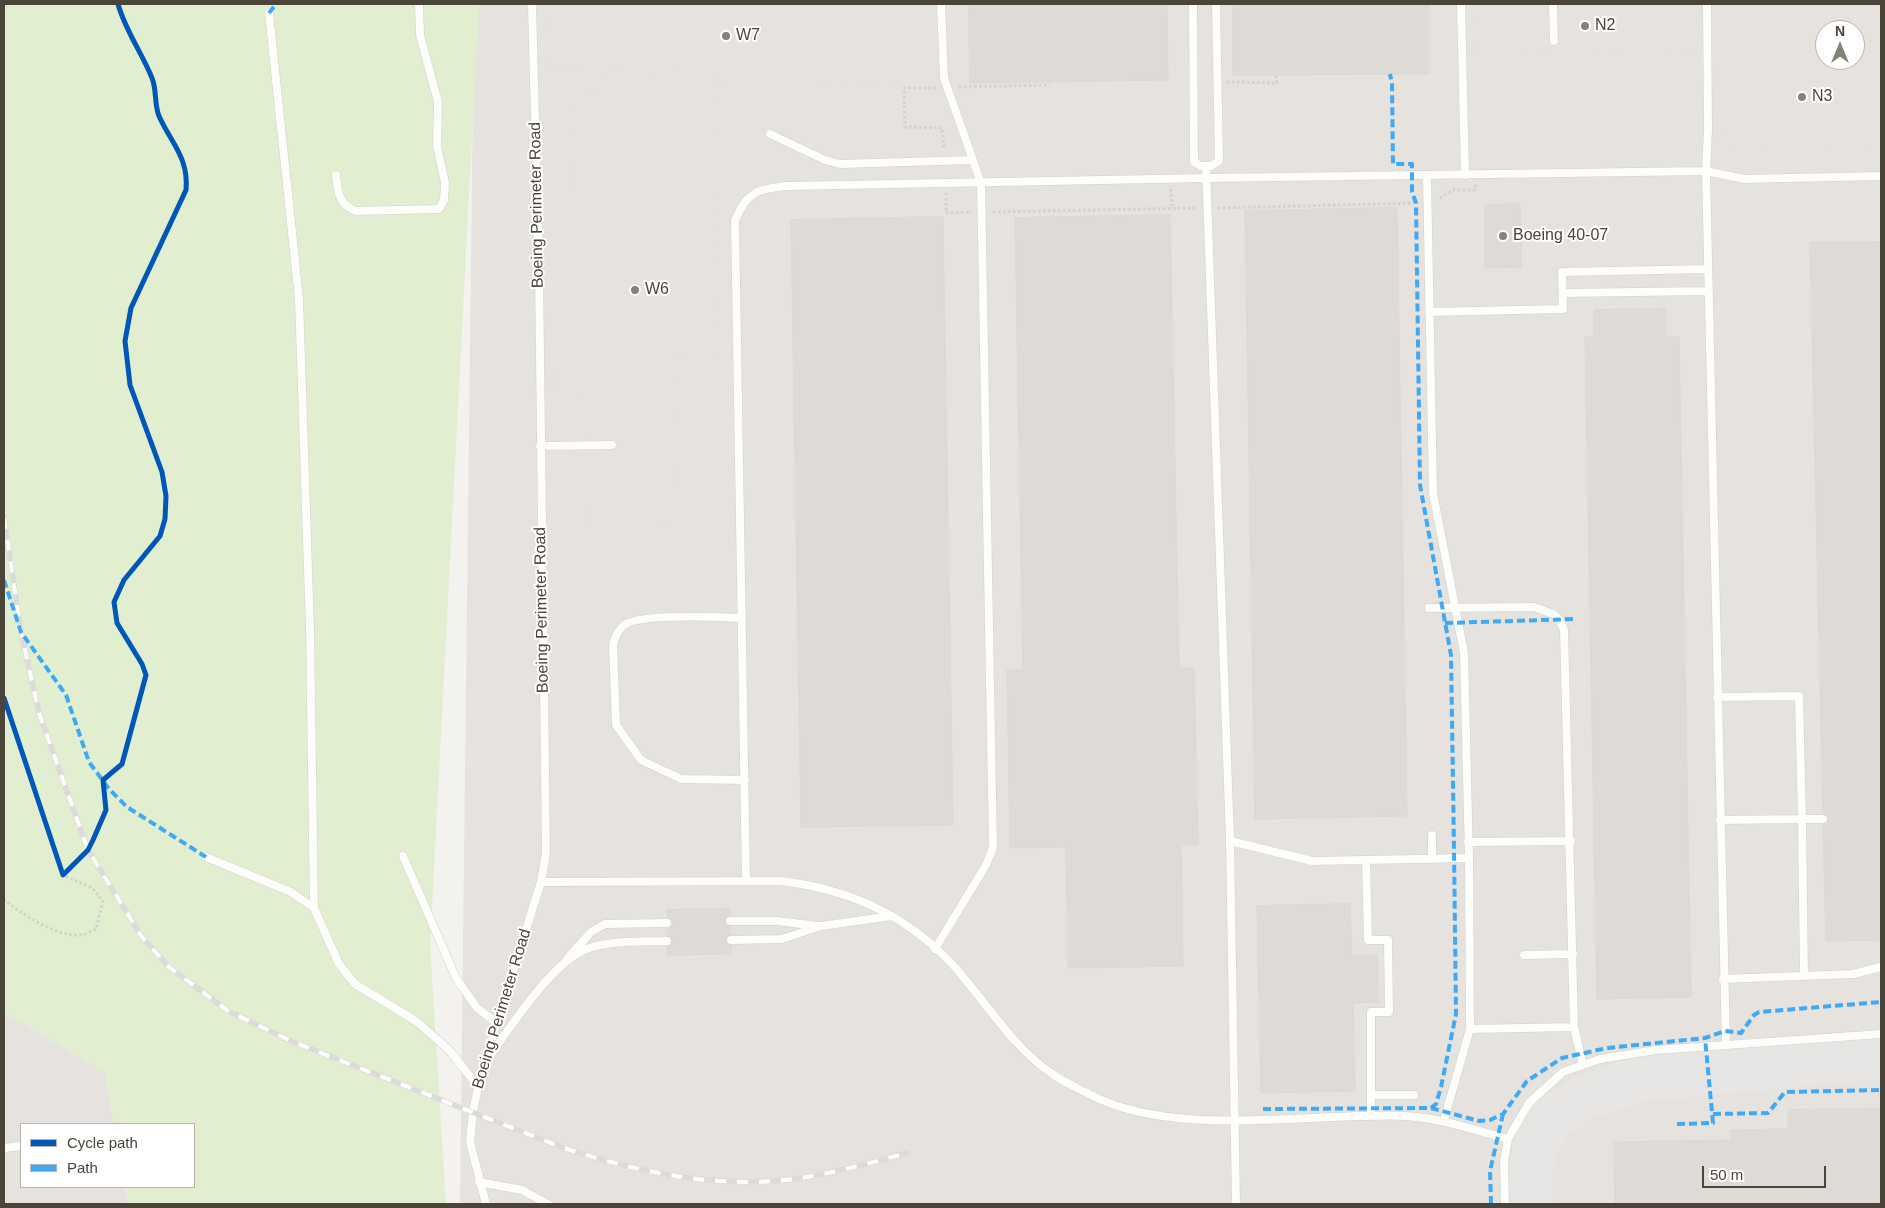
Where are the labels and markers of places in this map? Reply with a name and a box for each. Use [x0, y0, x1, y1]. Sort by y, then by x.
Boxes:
place label: N2 [1595, 16, 1615, 36]
marker: N2 [1579, 20, 1591, 32]
place label: W7 [736, 26, 760, 46]
marker: W7 [720, 30, 732, 42]
place label: N3 [1812, 87, 1832, 107]
marker: N3 [1796, 91, 1808, 103]
place label: Boeing 40-07 [1513, 226, 1608, 246]
marker: Boeing 40-07 [1497, 230, 1509, 242]
place label: W6 [645, 280, 669, 300]
marker: W6 [629, 284, 641, 296]

